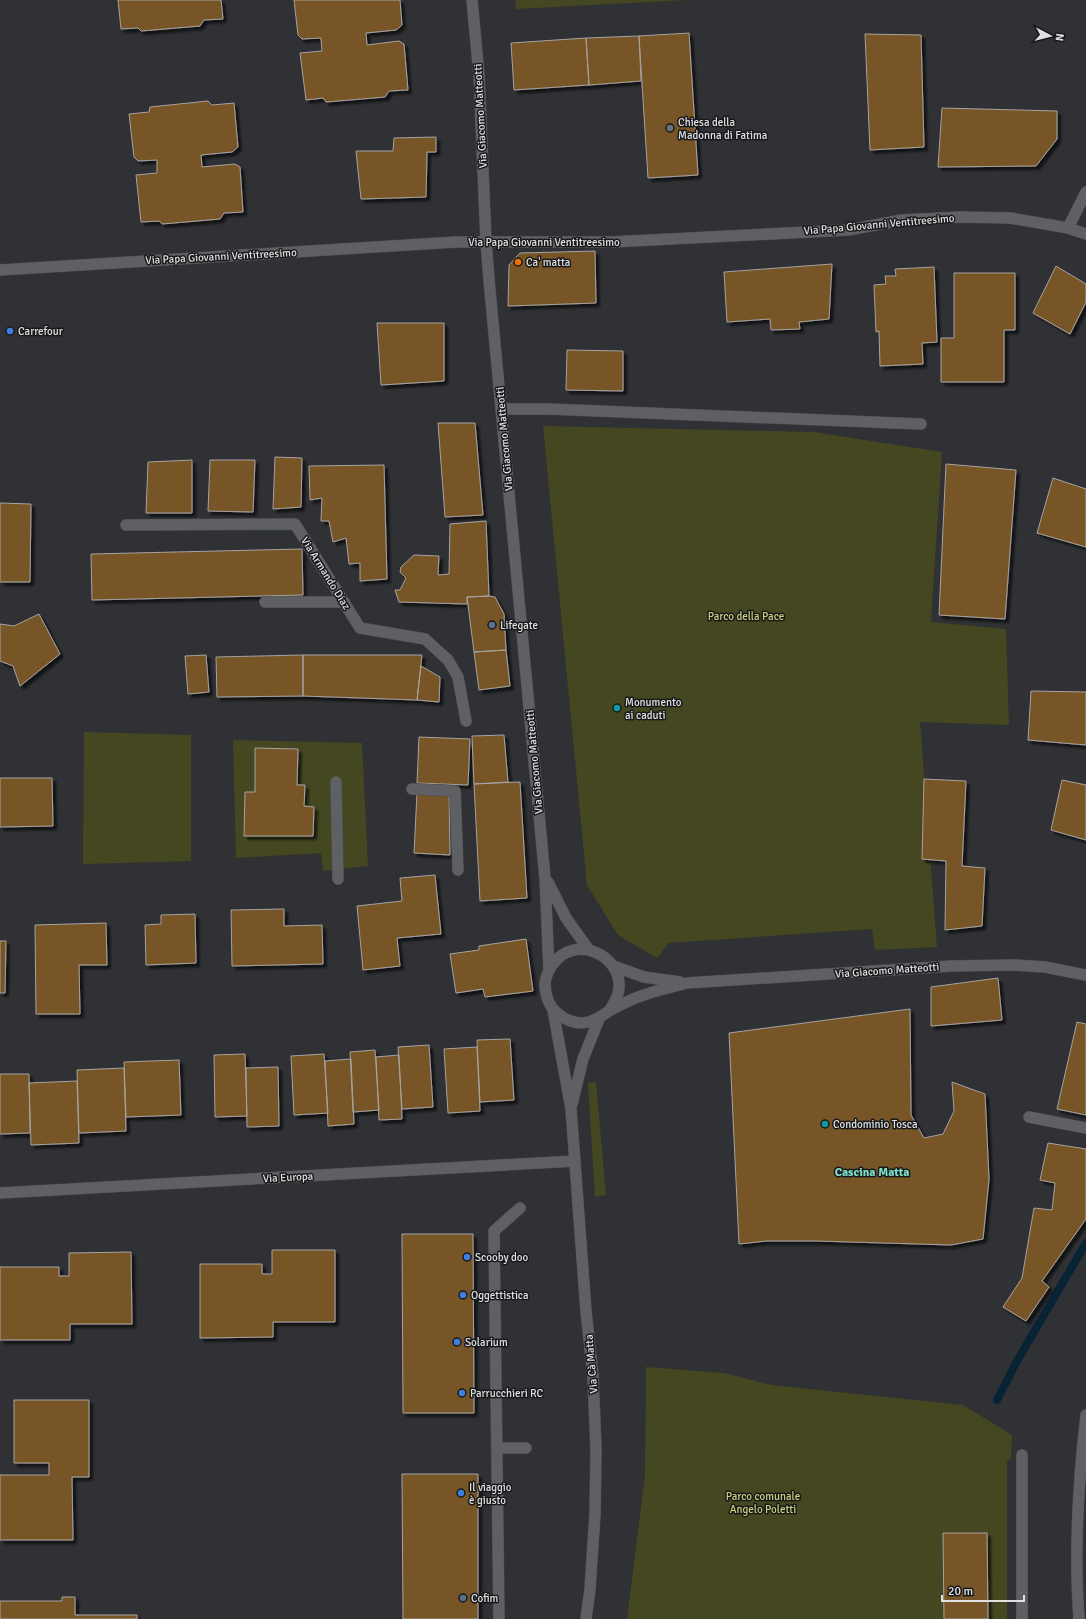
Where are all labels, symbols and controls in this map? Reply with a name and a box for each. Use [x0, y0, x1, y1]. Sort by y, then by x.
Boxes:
north arrow [1030, 16, 1070, 56]
text: N [1053, 33, 1066, 42]
street label: Via Giacomo Matteotti [471, 63, 490, 168]
place label: Chiesa della Madonna di Fatima [678, 116, 768, 142]
marker: Chiesa della Madonna di Fatima [665, 123, 675, 133]
street label: Via Papa Giovanni Ventitreesimo [803, 211, 955, 238]
street label: Via Papa Giovanni Ventitreesimo [468, 236, 620, 249]
street label: Via Papa Giovanni Ventitreesimo [145, 246, 297, 267]
place label: Ca' matta [526, 256, 571, 269]
marker: Ca' matta [513, 257, 523, 267]
place label: Carrefour [18, 325, 63, 338]
marker: Carrefour [5, 326, 15, 336]
street label: Via Giacomo Matteotti [493, 386, 516, 492]
street label: Via Armando Diaz [298, 535, 353, 612]
park label: Parco della Pace [708, 610, 784, 623]
place label: Lifegate [500, 619, 538, 632]
marker: Lifegate [487, 620, 497, 630]
place label: Monumento ai caduti [625, 696, 682, 722]
marker: Monumento ai caduti [612, 703, 622, 713]
street label: Via Giacomo Matteotti [523, 709, 546, 815]
street label: Via Giacomo Matteotti [834, 960, 940, 981]
place label: Condominio Tosca [833, 1118, 918, 1131]
marker: Condominio Tosca [820, 1119, 830, 1129]
district label: Cascina Matta [835, 1165, 909, 1180]
street label: Via Europa [263, 1170, 314, 1185]
place label: Scooby doo [475, 1251, 529, 1264]
marker: Scooby doo [462, 1252, 472, 1262]
place label: Oggettistica [471, 1289, 529, 1302]
marker: Oggettistica [458, 1290, 468, 1300]
street label: Via Cà Matta [582, 1333, 601, 1394]
place label: Solarium [465, 1336, 508, 1349]
marker: Solarium [452, 1337, 462, 1347]
place label: Parrucchieri RC [470, 1387, 544, 1400]
marker: Parrucchieri RC [457, 1388, 467, 1398]
place label: Il viaggio è giusto [469, 1481, 512, 1507]
marker: Il viaggio è giusto [456, 1488, 466, 1498]
park label: Parco comunale Angelo Poletti [726, 1490, 800, 1516]
scale bar [942, 1577, 1024, 1603]
text: 20 m [948, 1584, 973, 1599]
place label: Cofim [471, 1592, 499, 1605]
marker: Cofim [458, 1593, 468, 1603]

